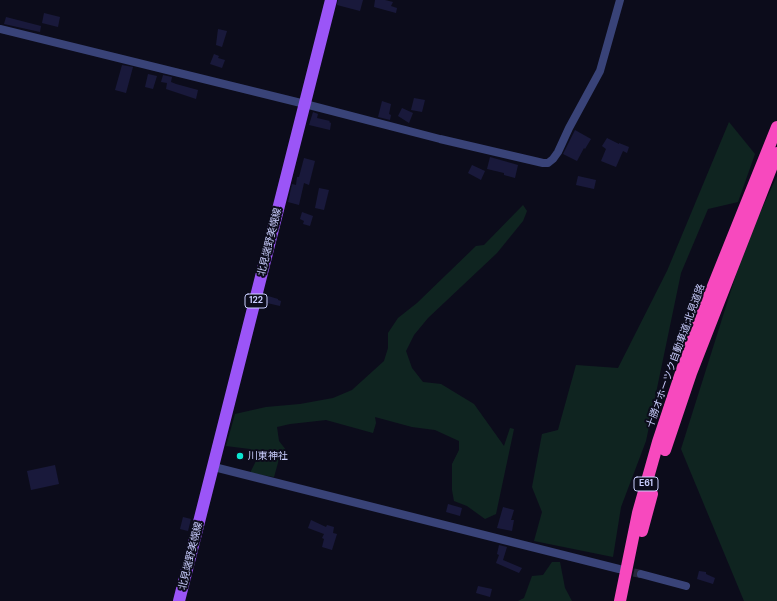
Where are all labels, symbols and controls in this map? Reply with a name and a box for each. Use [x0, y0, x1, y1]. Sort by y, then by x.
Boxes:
street label: 北見端野美幌線 [256, 207, 284, 277]
street label: 十勝オホーツク自動車道;北見道路 [644, 282, 708, 430]
road number: 122 [245, 294, 267, 308]
place label: 川東神社 [248, 450, 288, 462]
marker: 川東神社 [235, 451, 245, 461]
road number: E61 [634, 477, 658, 491]
street label: 北見端野美幌線 [177, 521, 205, 591]

